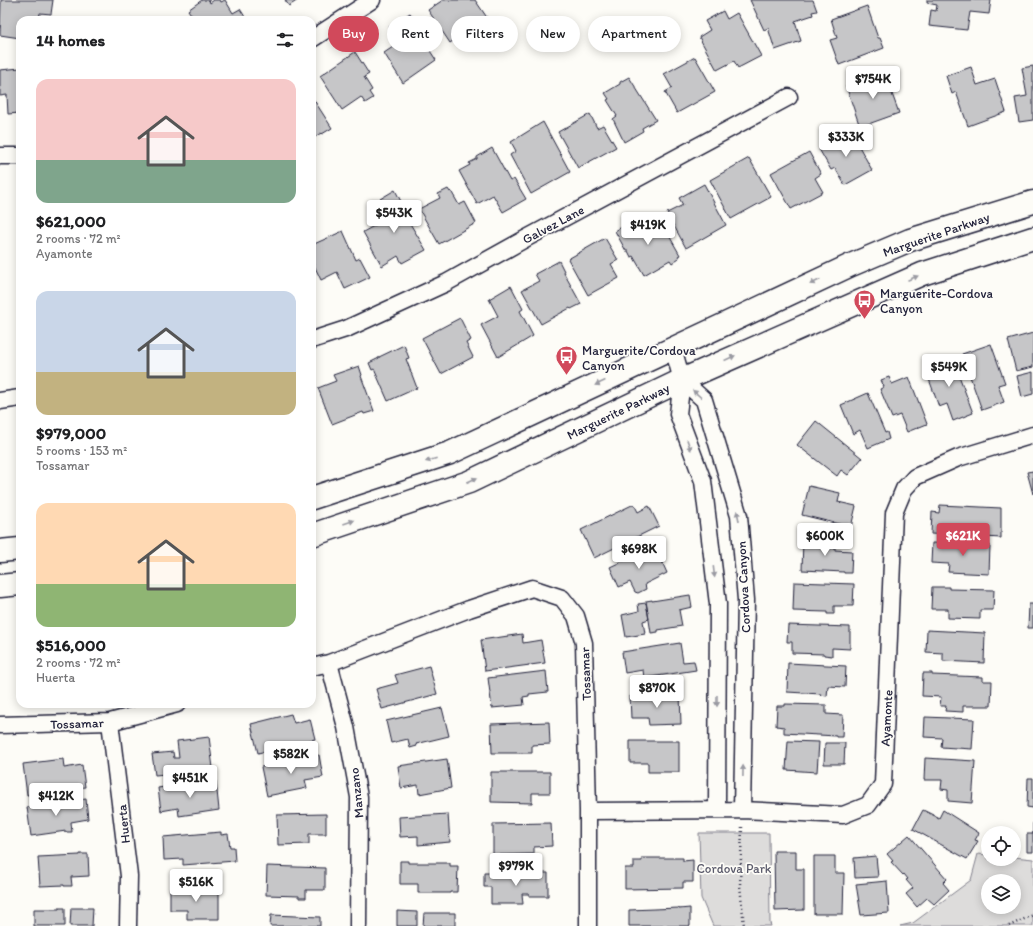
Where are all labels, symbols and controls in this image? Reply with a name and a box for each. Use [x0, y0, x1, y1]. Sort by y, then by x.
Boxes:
chip: Buy [328, 16, 379, 52]
chip: Rent [387, 16, 443, 52]
chip: Filters [451, 16, 518, 52]
chip: New [526, 16, 580, 52]
chip: Apartment [588, 16, 681, 52]
icon: filters [274, 29, 296, 51]
text: 14 homes [36, 30, 105, 50]
pin: $754K [845, 66, 901, 100]
text: $754K [855, 71, 891, 86]
icon: home [130, 105, 202, 177]
pin: $333K [818, 124, 874, 158]
text: $333K [828, 129, 864, 144]
pin: $543K [366, 200, 422, 234]
street label: Galvez Lane [520, 202, 587, 247]
text: $543K [376, 205, 412, 220]
street label: Marguerite Parkway [881, 209, 992, 260]
text: $621,000 [36, 211, 106, 231]
pin: $419K [620, 212, 676, 246]
text: $419K [630, 217, 666, 232]
text: 2 rooms · 72 m² [36, 231, 121, 246]
text: Ayamonte [36, 246, 93, 261]
one-way arrow [908, 274, 920, 280]
one-way arrow [810, 279, 821, 285]
place label: Marguerite-Cordova Canyon [880, 286, 993, 316]
bus stop icon: Marguerite-Cordova Canyon [851, 287, 877, 320]
icon: home [130, 317, 202, 389]
place label: Marguerite/Cordova Canyon [582, 343, 696, 373]
bus stop icon: Marguerite/Cordova Canyon [554, 344, 580, 377]
pin: $549K [921, 354, 977, 388]
one-way arrow [724, 355, 736, 361]
text: $549K [931, 359, 967, 374]
street label: Marguerite Parkway [565, 380, 672, 443]
one-way arrow [594, 380, 606, 386]
one-way arrow [692, 389, 702, 398]
text: $979,000 [36, 423, 106, 443]
one-way arrow [687, 439, 693, 451]
text: 5 rooms · 153 m² [36, 443, 127, 458]
one-way arrow [425, 457, 437, 463]
text: Tossamar [36, 458, 89, 473]
one-way arrow [466, 477, 477, 483]
one-way arrow [735, 509, 741, 522]
one-way arrow [343, 519, 355, 525]
pin: $600K [797, 523, 853, 557]
pin: $621K [935, 523, 991, 557]
text: $600K [806, 528, 844, 543]
text: $621K [946, 528, 980, 543]
icon: home [130, 529, 202, 601]
pin: $698K [611, 536, 667, 570]
street label: Cordova Canyon [734, 540, 753, 633]
text: $698K [621, 541, 657, 556]
one-way arrow [711, 566, 717, 578]
text: $516,000 [36, 635, 106, 655]
street label: Tossamar [577, 646, 594, 701]
text: 2 rooms · 72 m² [36, 655, 121, 670]
text: Huerta [36, 670, 75, 685]
pin: $870K [629, 675, 685, 709]
text: $870K [639, 680, 675, 695]
street label: Ayamonte [878, 689, 895, 747]
one-way arrow [714, 695, 720, 708]
street label: Tossamar [50, 715, 105, 732]
pin: $582K [263, 741, 319, 775]
text: $582K [273, 746, 309, 761]
one-way arrow [740, 764, 746, 777]
pin: $451K [162, 765, 218, 799]
street label: Manzano [346, 767, 367, 819]
text: $451K [172, 770, 208, 785]
pin: $412K [28, 783, 84, 817]
text: $412K [38, 788, 74, 803]
street label: Huerta [114, 803, 133, 844]
map controls [981, 826, 1021, 914]
button: locate [981, 826, 1021, 866]
pin: $979K [488, 853, 544, 887]
text: $979K [499, 858, 533, 873]
park label: Cordova Park [697, 861, 772, 876]
pin: $516K [168, 869, 224, 903]
text: $516K [179, 874, 213, 889]
button: layers [981, 874, 1021, 914]

